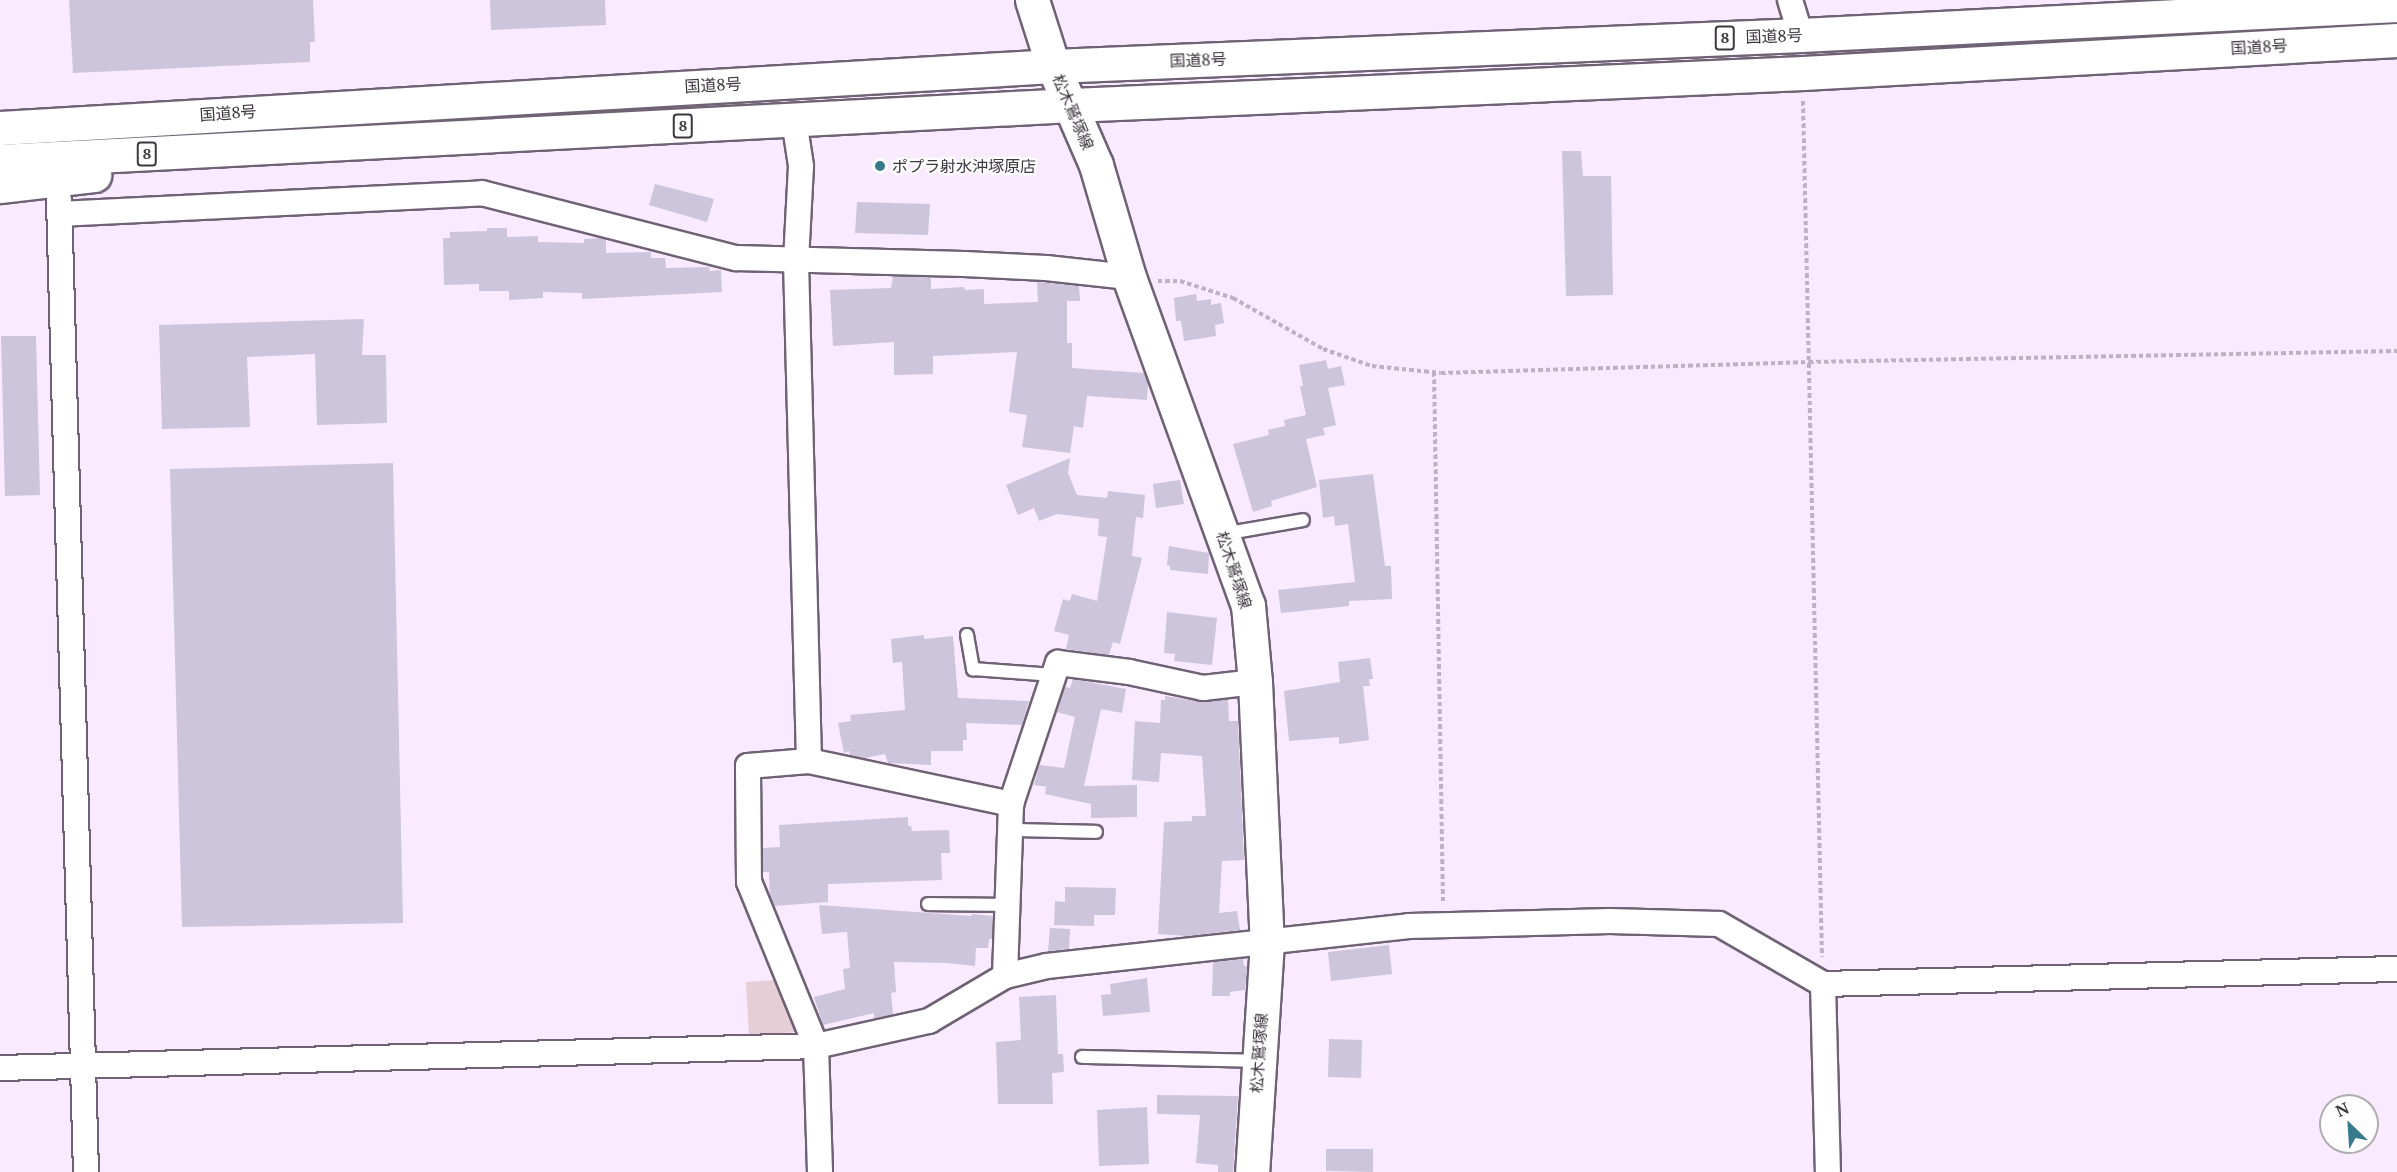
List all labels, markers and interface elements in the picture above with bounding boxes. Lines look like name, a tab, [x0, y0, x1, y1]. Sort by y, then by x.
street label: 国道8号	[1745, 25, 1803, 47]
road number: 8	[1714, 26, 1736, 50]
street label: 国道8号	[2230, 36, 2288, 58]
street label: 国道8号	[1169, 49, 1227, 71]
street label: 松木鷲塚線	[1049, 71, 1097, 153]
street label: 国道8号	[684, 74, 742, 96]
street label: 国道8号	[199, 101, 257, 125]
road number: 8	[672, 114, 694, 138]
road number: 8	[136, 142, 158, 166]
place label: ポプラ射水沖塚原店	[892, 156, 1036, 176]
marker: ポプラ射水沖塚原店	[873, 159, 887, 173]
street label: 松木鷲塚線	[1213, 529, 1255, 611]
street label: 松木鷲塚線	[1247, 1012, 1271, 1094]
north arrow	[2319, 1094, 2379, 1154]
text: N	[2332, 1097, 2353, 1122]

